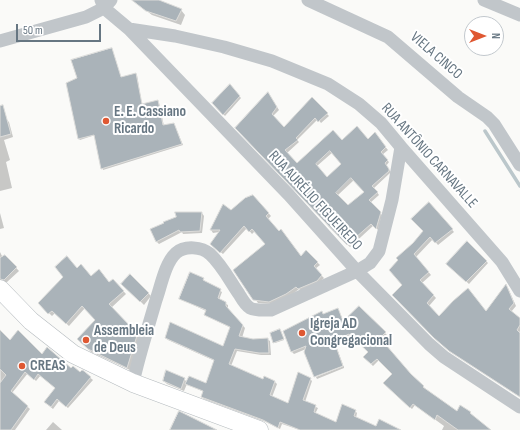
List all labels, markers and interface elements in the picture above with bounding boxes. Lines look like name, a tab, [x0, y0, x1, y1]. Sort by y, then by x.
scale bar	[18, 16, 103, 42]
north arrow	[464, 16, 504, 56]
text: 50 m	[23, 23, 43, 38]
street label: VIELA CINCO	[406, 29, 466, 83]
text: N	[489, 33, 502, 39]
street label: RUA ANTÔNIO CARNAVALLE	[377, 100, 481, 212]
place label: E. E. Cassiano Ricardo	[114, 103, 186, 138]
marker: E. E. Cassiano Ricardo	[101, 116, 111, 126]
street label: RUA AURÉLIO FIGUEIREDO	[264, 148, 366, 254]
place label: Igreja AD Congregacional	[310, 315, 392, 350]
place label: Assembleia de Deus	[94, 322, 154, 357]
marker: Igreja AD Congregacional	[297, 328, 307, 338]
marker: Assembleia de Deus	[81, 335, 91, 345]
place label: CREAS	[30, 357, 65, 375]
marker: CREAS	[17, 361, 27, 371]

